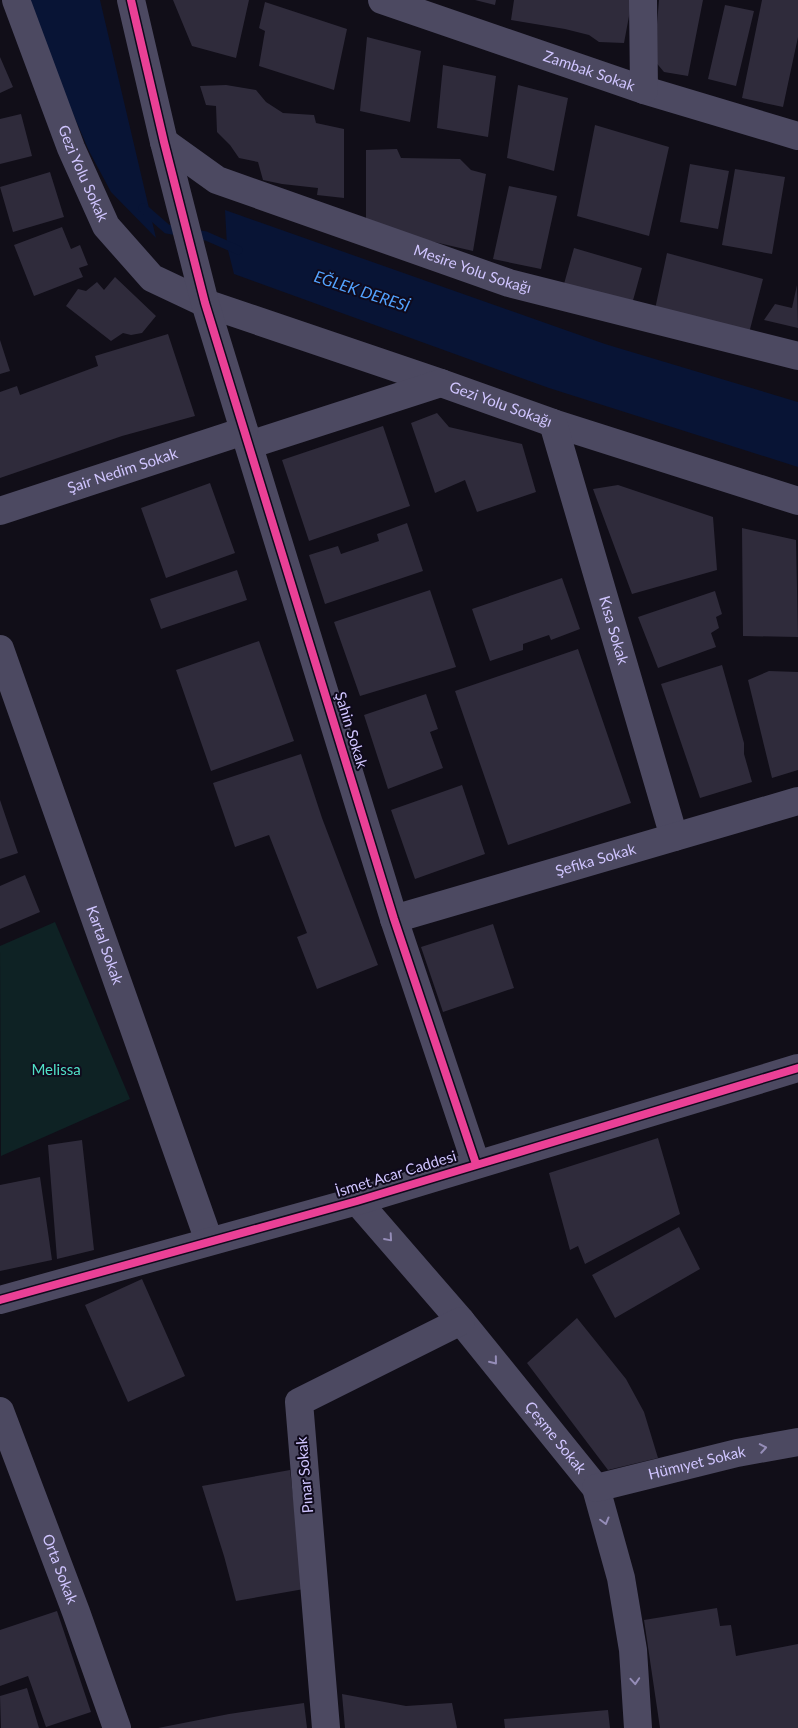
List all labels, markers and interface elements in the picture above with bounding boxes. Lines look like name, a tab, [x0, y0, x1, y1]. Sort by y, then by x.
street label: Zambak Sokak	[541, 46, 638, 94]
street label: Gezi Yolu Sokak	[55, 122, 113, 225]
street label: Mesire Yolu Sokağı	[412, 240, 534, 296]
water label: EĞLEK DERESİ	[312, 266, 413, 315]
street label: Gezi Yolu Sokağı	[447, 377, 555, 430]
street label: Şair Nedim Sokak	[65, 443, 180, 496]
street label: Kısa Sokak	[596, 594, 633, 667]
street label: Şahin Sokak	[332, 689, 372, 770]
street label: Şefika Sokak	[553, 839, 638, 879]
street label: Kartal Sokak	[83, 903, 128, 987]
park label: Melissa	[31, 1060, 81, 1078]
street label: İsmet Acar Caddesi	[333, 1146, 458, 1200]
one-way arrow	[383, 1232, 392, 1241]
one-way arrow	[488, 1356, 497, 1365]
street label: Çeşme Sokak	[522, 1397, 591, 1477]
street label: Pınar Sokak	[292, 1436, 316, 1514]
street label: Hümıyet Sokak	[646, 1442, 747, 1483]
one-way arrow	[758, 1444, 767, 1454]
one-way arrow	[600, 1517, 610, 1525]
street label: Orta Sokak	[39, 1531, 82, 1607]
one-way arrow	[629, 1677, 640, 1685]

